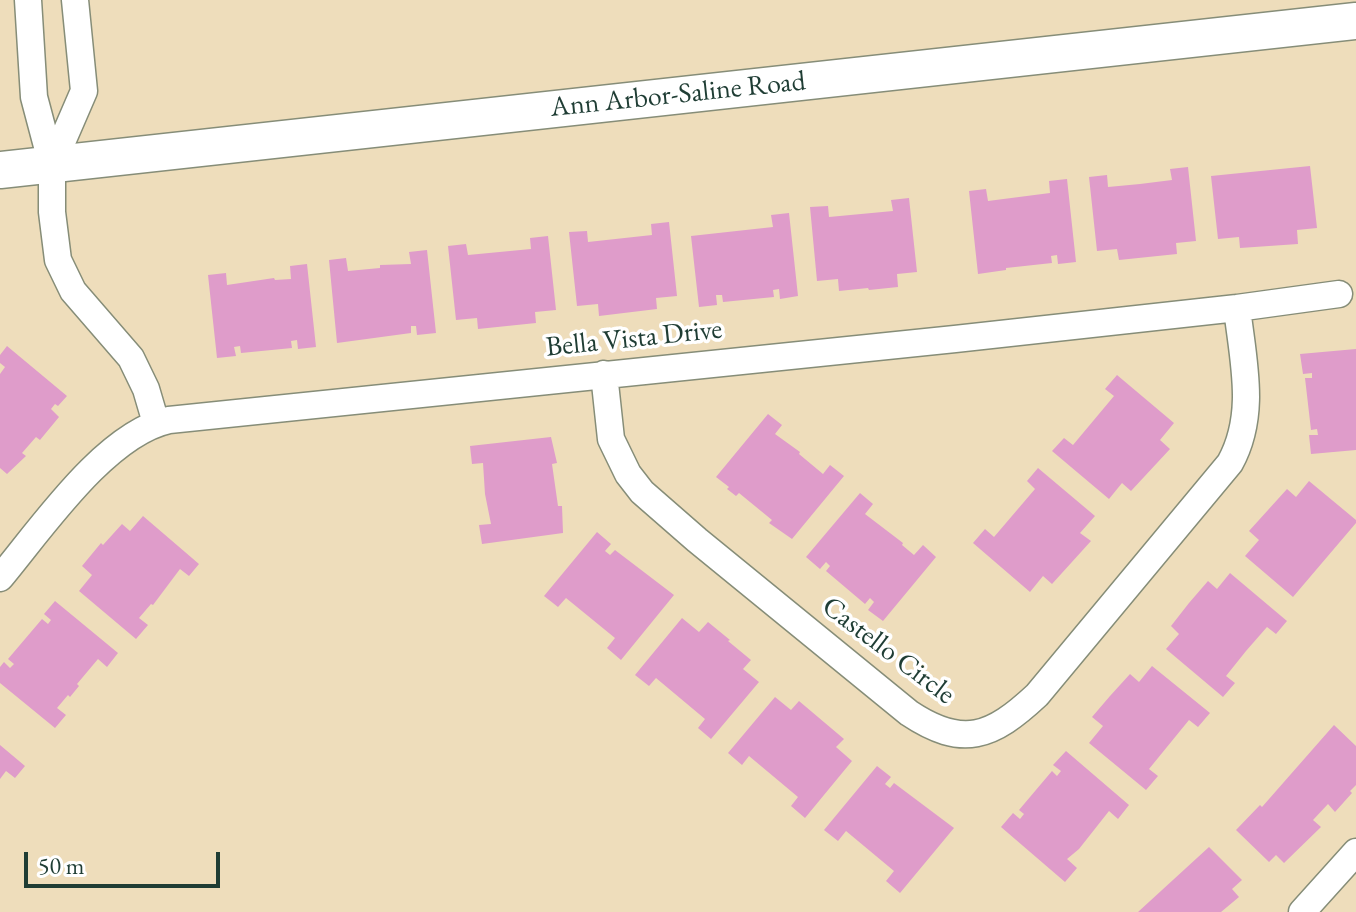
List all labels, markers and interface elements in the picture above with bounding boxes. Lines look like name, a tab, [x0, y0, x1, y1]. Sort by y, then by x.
street label: Ann Arbor-Saline Road	[549, 65, 807, 125]
street label: Bella Vista Drive	[544, 313, 724, 365]
street label: Castello Circle	[815, 590, 961, 712]
scale bar	[28, 836, 224, 886]
text: 50 m	[38, 850, 85, 881]

